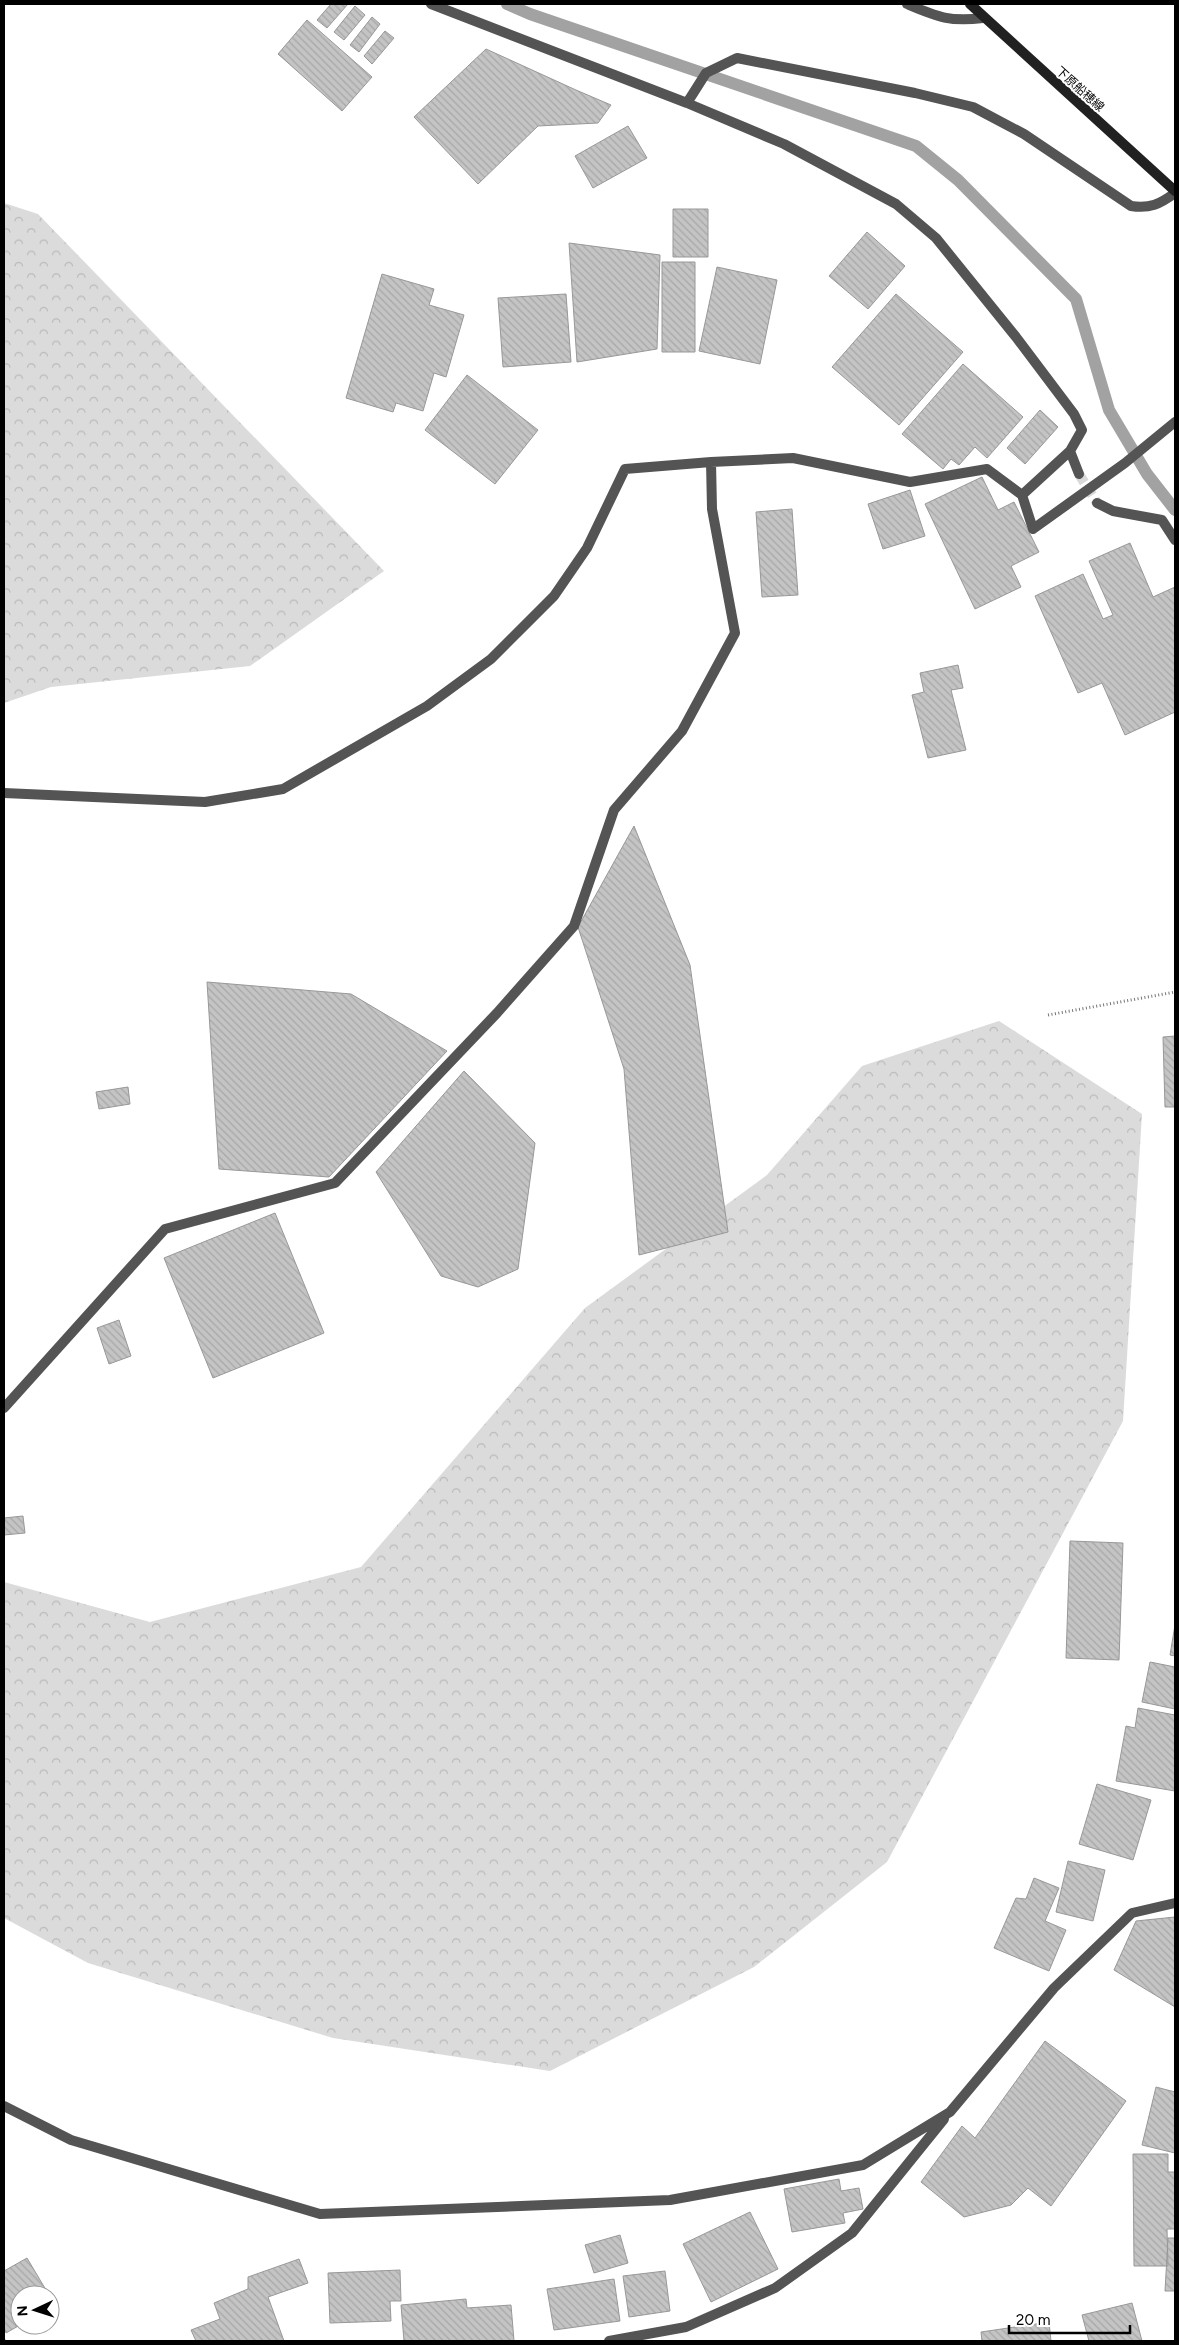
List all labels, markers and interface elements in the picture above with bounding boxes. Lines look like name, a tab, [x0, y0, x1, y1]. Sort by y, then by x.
street label: 下原船穂線	[1053, 64, 1107, 114]
north arrow	[10, 2285, 60, 2335]
scale bar	[1009, 2302, 1130, 2334]
text: N	[14, 2305, 31, 2317]
text: 20 m	[1016, 2311, 1050, 2329]

